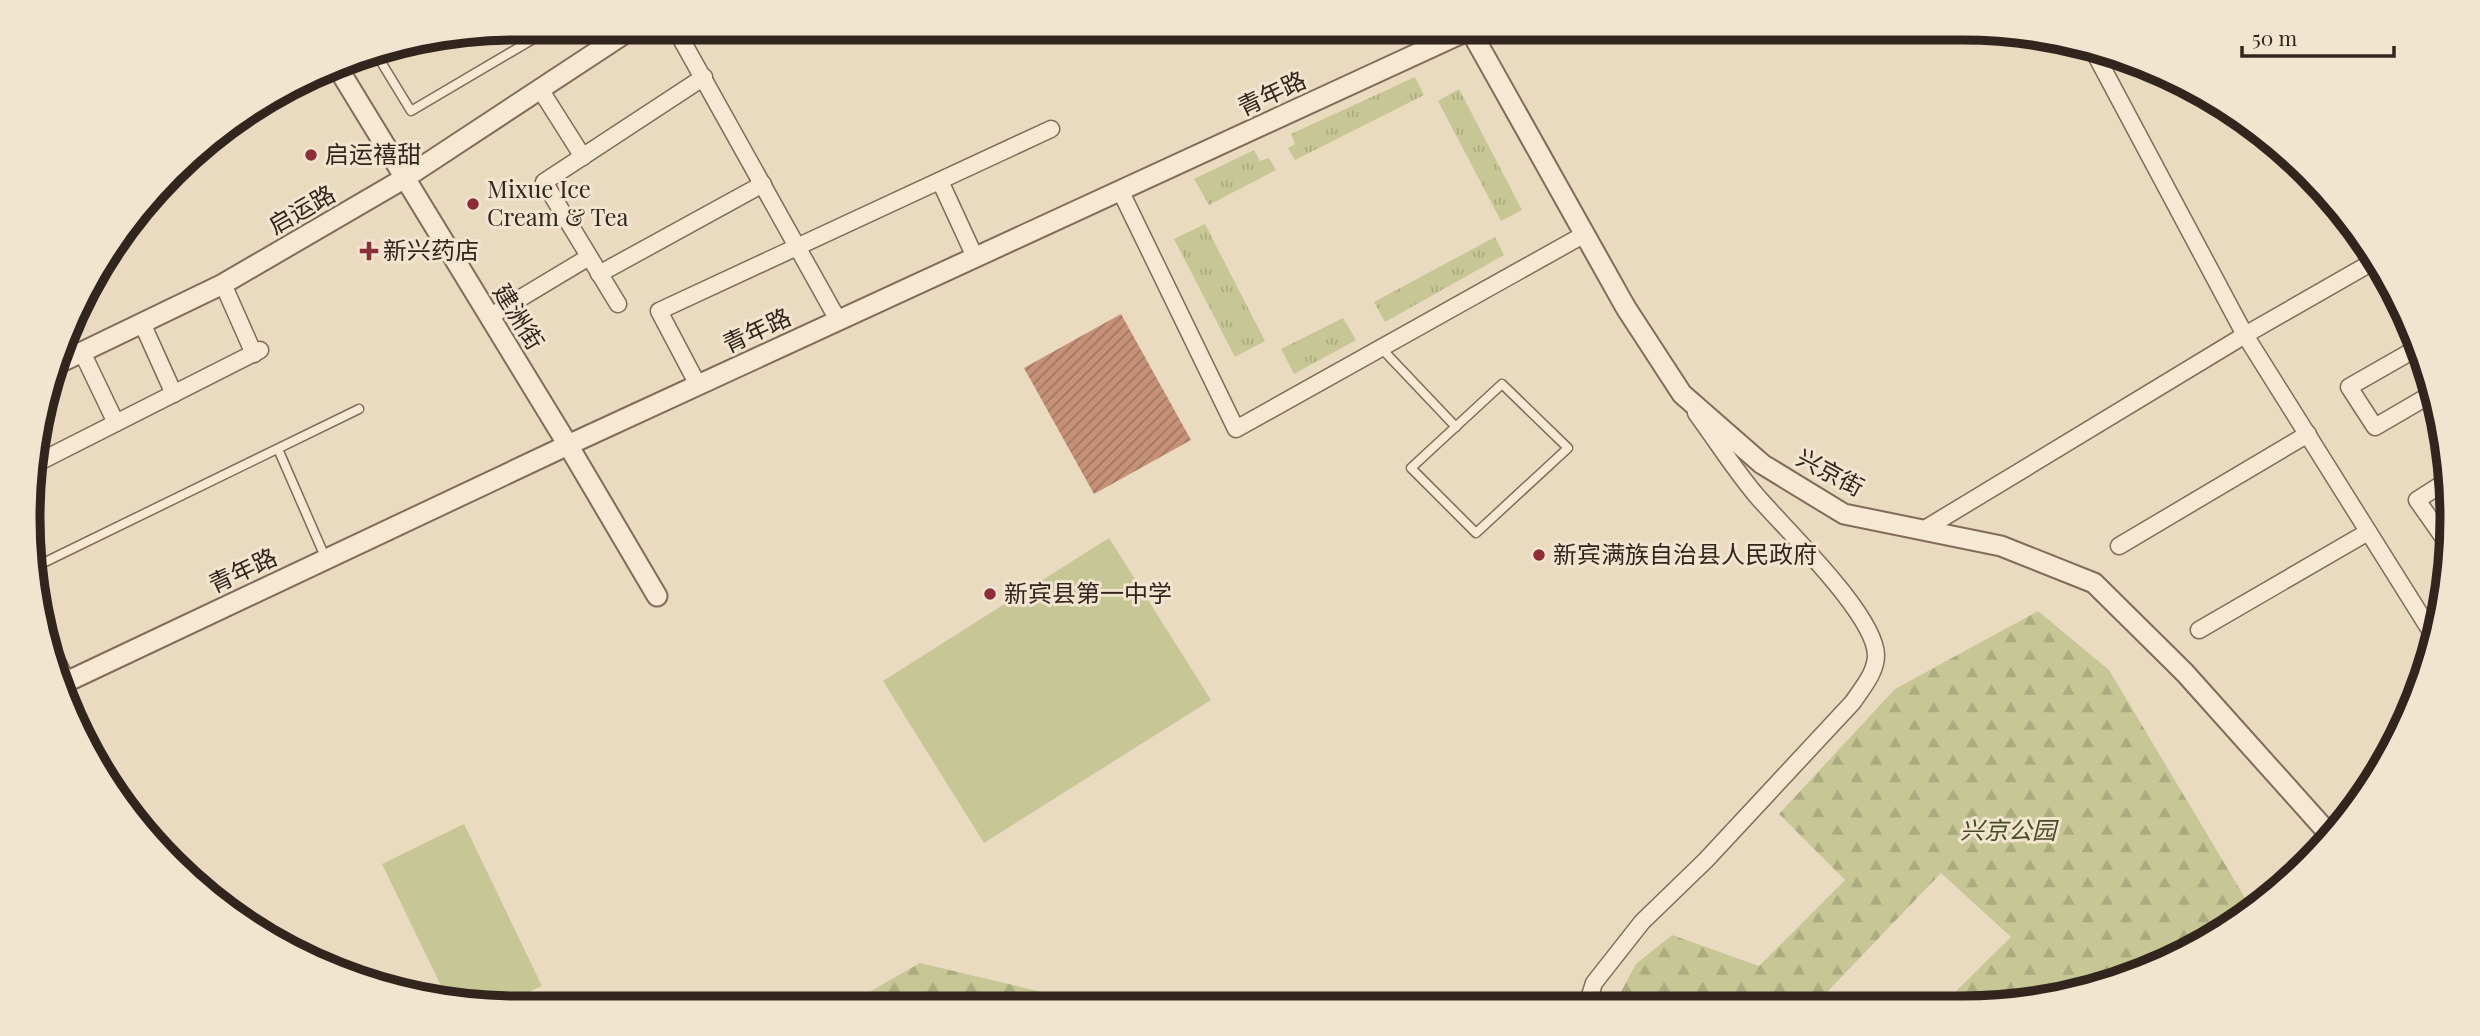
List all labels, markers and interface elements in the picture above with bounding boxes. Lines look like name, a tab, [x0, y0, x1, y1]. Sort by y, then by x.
scale bar	[2242, 14, 2394, 58]
text: 50 m	[2252, 23, 2298, 51]
street label: 青年路	[1232, 62, 1311, 122]
place label: 启运禧甜	[325, 137, 421, 169]
marker: 启运禧甜	[303, 147, 319, 163]
place label: Mixue Ice Cream & Tea	[487, 172, 629, 232]
street label: 启运路	[262, 176, 340, 240]
marker: Mixue Ice Cream & Tea	[465, 196, 481, 212]
place label: 新兴药店	[383, 233, 479, 265]
marker: 新兴药店	[361, 243, 377, 259]
street label: 建洲街	[487, 277, 552, 355]
street label: 青年路	[717, 299, 796, 359]
street label: 兴京街	[1792, 440, 1870, 502]
place label: 新宾满族自治县人民政府	[1553, 537, 1817, 569]
street label: 青年路	[203, 539, 282, 599]
marker: 新宾满族自治县人民政府	[1531, 547, 1547, 563]
place label: 新宾县第一中学	[1004, 576, 1172, 608]
marker: 新宾县第一中学	[982, 586, 998, 602]
park label: 兴京公园	[1960, 813, 2059, 845]

